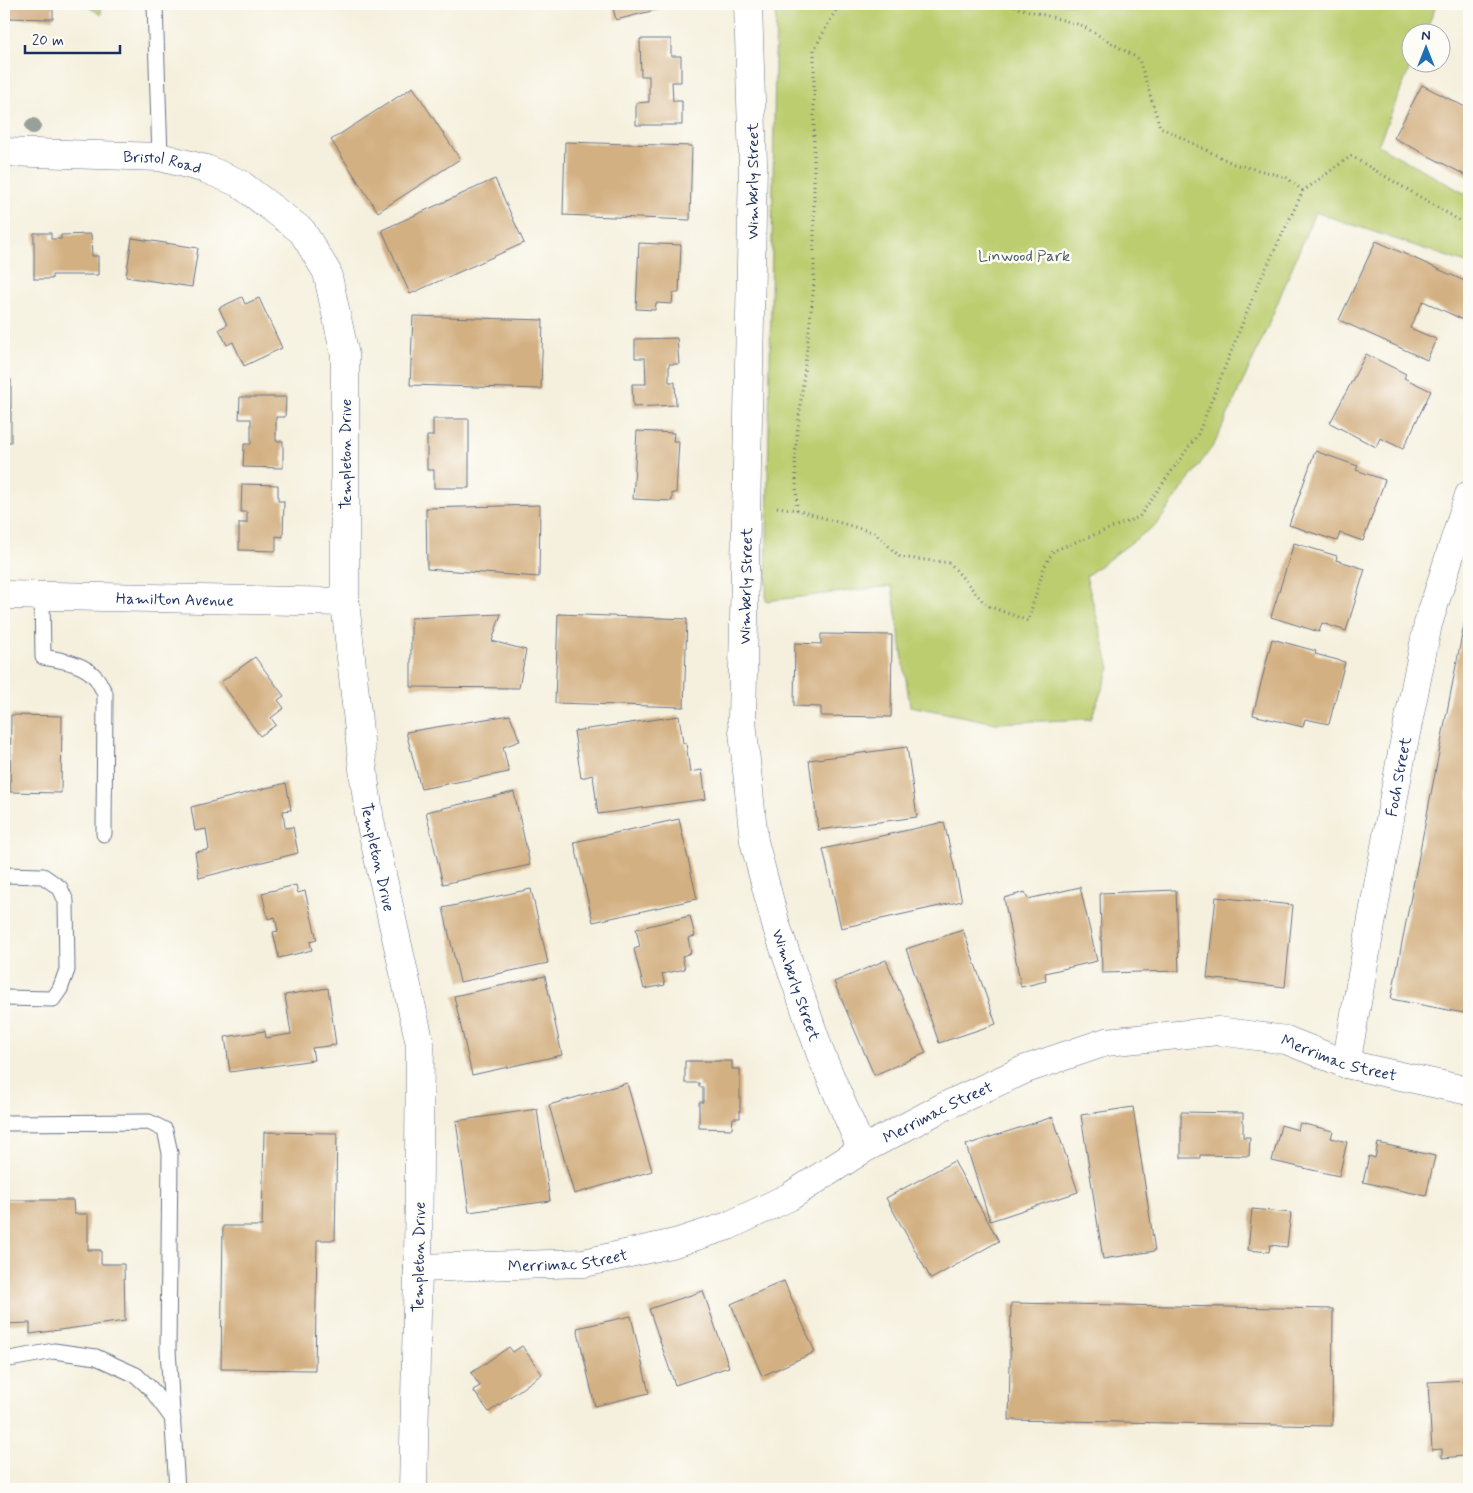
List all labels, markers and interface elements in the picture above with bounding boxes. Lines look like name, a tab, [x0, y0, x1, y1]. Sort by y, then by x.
scale bar	[25, 22, 120, 54]
north arrow	[1400, 22, 1450, 72]
text: N	[1421, 27, 1431, 45]
text: 20 m	[32, 31, 64, 51]
street label: Wimberly Street	[743, 122, 764, 240]
street label: Bristol Road	[123, 147, 204, 179]
park label: Linwood Park	[978, 246, 1070, 267]
street label: Templeton Drive	[336, 399, 357, 509]
street label: Wimberly Street	[735, 527, 758, 645]
street label: Hamilton Avenue	[116, 588, 234, 612]
street label: Foch Street	[1382, 734, 1417, 819]
street label: Templeton Drive	[356, 802, 399, 914]
street label: Wimberly Street	[766, 927, 825, 1045]
street label: Merrimac Street	[1278, 1030, 1399, 1087]
street label: Merrimac Street	[879, 1076, 997, 1149]
street label: Templeton Drive	[408, 1202, 431, 1313]
street label: Merrimac Street	[507, 1245, 630, 1277]

